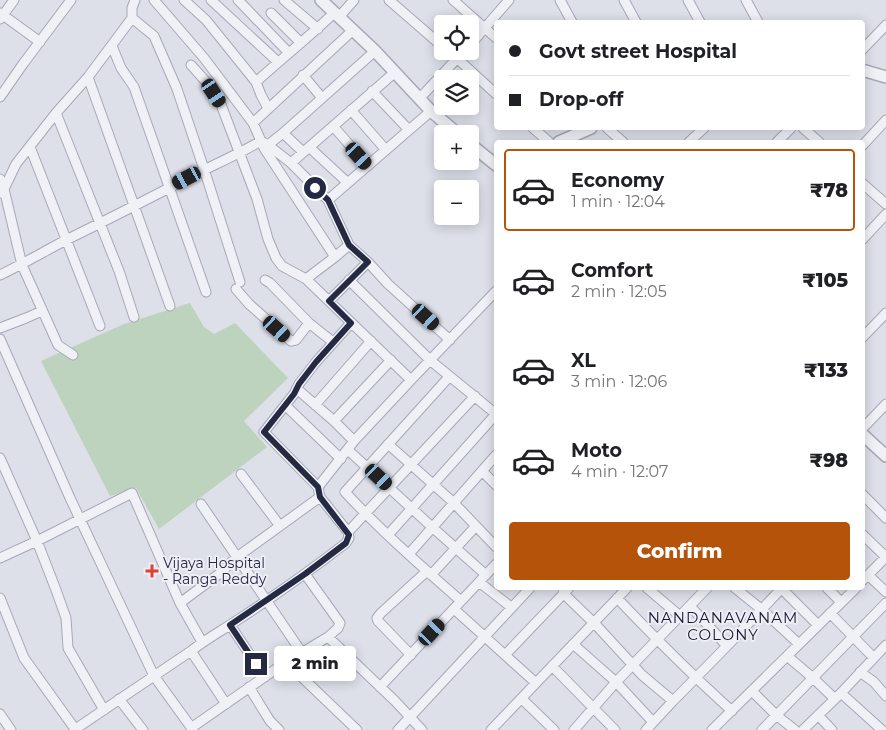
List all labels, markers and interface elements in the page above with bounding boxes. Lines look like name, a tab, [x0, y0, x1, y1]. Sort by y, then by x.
map controls	[434, 15, 479, 225]
button: locate	[434, 15, 479, 60]
text: Govt street Hospital	[539, 40, 737, 63]
button: layers	[434, 70, 479, 115]
car	[199, 76, 228, 110]
text: Drop-off	[539, 88, 623, 111]
button: +	[434, 125, 479, 170]
car	[343, 140, 374, 172]
car	[170, 164, 203, 192]
icon: car	[511, 168, 556, 213]
text: Economy	[571, 169, 664, 192]
route start	[304, 177, 326, 199]
text: ₹78	[810, 179, 848, 202]
button: −	[434, 180, 479, 225]
text: 1 min · 12:04	[571, 192, 665, 211]
icon: car	[511, 258, 556, 303]
text: Comfort	[571, 259, 653, 282]
text: ₹105	[802, 269, 848, 292]
text: 2 min · 12:05	[571, 282, 667, 301]
car	[409, 301, 442, 333]
car	[260, 313, 293, 345]
icon: car	[511, 348, 556, 393]
text: XL	[571, 349, 596, 372]
text: ₹133	[804, 359, 848, 382]
text: 3 min · 12:06	[571, 372, 667, 391]
icon: car	[511, 438, 556, 483]
text: Moto	[571, 439, 622, 462]
text: ₹98	[809, 449, 848, 472]
car	[362, 461, 395, 493]
text: 4 min · 12:07	[571, 462, 668, 481]
button: Confirm	[509, 522, 850, 580]
place label: Vijaya Hospital - Ranga Reddy	[163, 554, 267, 588]
marker: Vijaya Hospital - Ranga Reddy	[145, 564, 159, 578]
district label: NANDANAVANAM COLONY	[648, 608, 798, 644]
car	[416, 616, 447, 648]
callout: 2 min	[274, 646, 356, 682]
route end	[245, 653, 267, 675]
text: 2 min	[291, 654, 339, 673]

